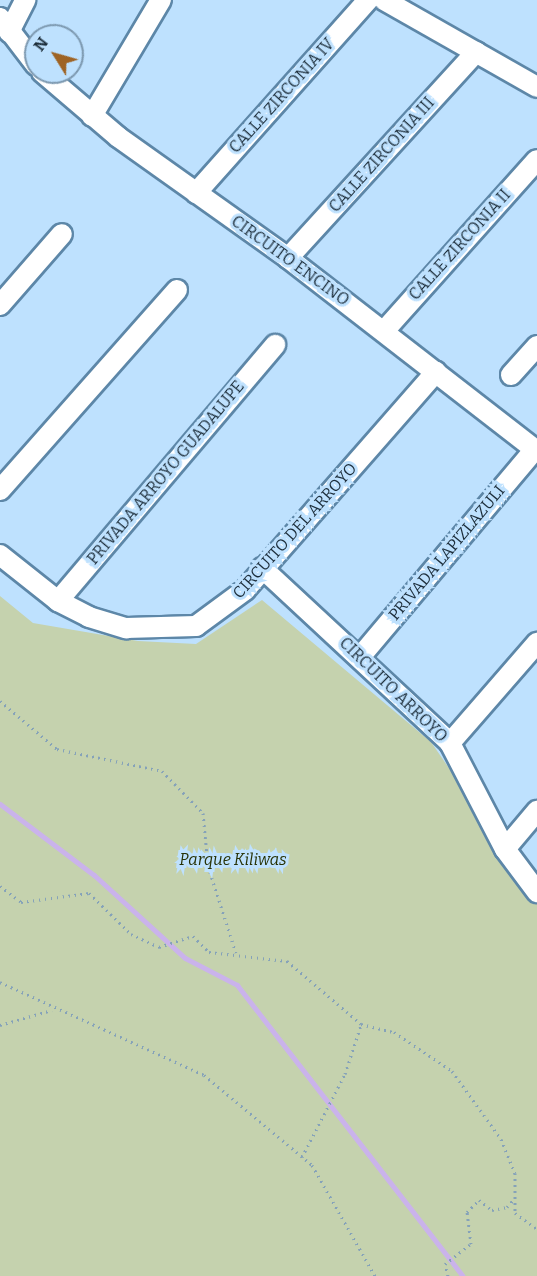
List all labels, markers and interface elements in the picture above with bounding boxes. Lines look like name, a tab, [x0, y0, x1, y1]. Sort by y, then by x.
north arrow	[24, 24, 84, 84]
text: N	[30, 33, 52, 55]
street label: CALLE ZIRCONIA IV	[226, 35, 338, 157]
street label: CALLE ZIRCONIA III	[325, 94, 439, 216]
street label: CALLE ZIRCONIA II	[405, 186, 515, 304]
street label: CIRCUITO ENCINO	[227, 212, 353, 310]
street label: PRIVADA ARROYO GUADALUPE	[84, 377, 248, 569]
street label: CIRCUITO DEL ARROYO	[229, 459, 361, 603]
street label: PRIVADA LAPIZLAZULI	[385, 482, 509, 624]
street label: CIRCUITO ARROYO	[335, 634, 451, 746]
park label: Parque Kiliwas	[179, 850, 287, 870]

